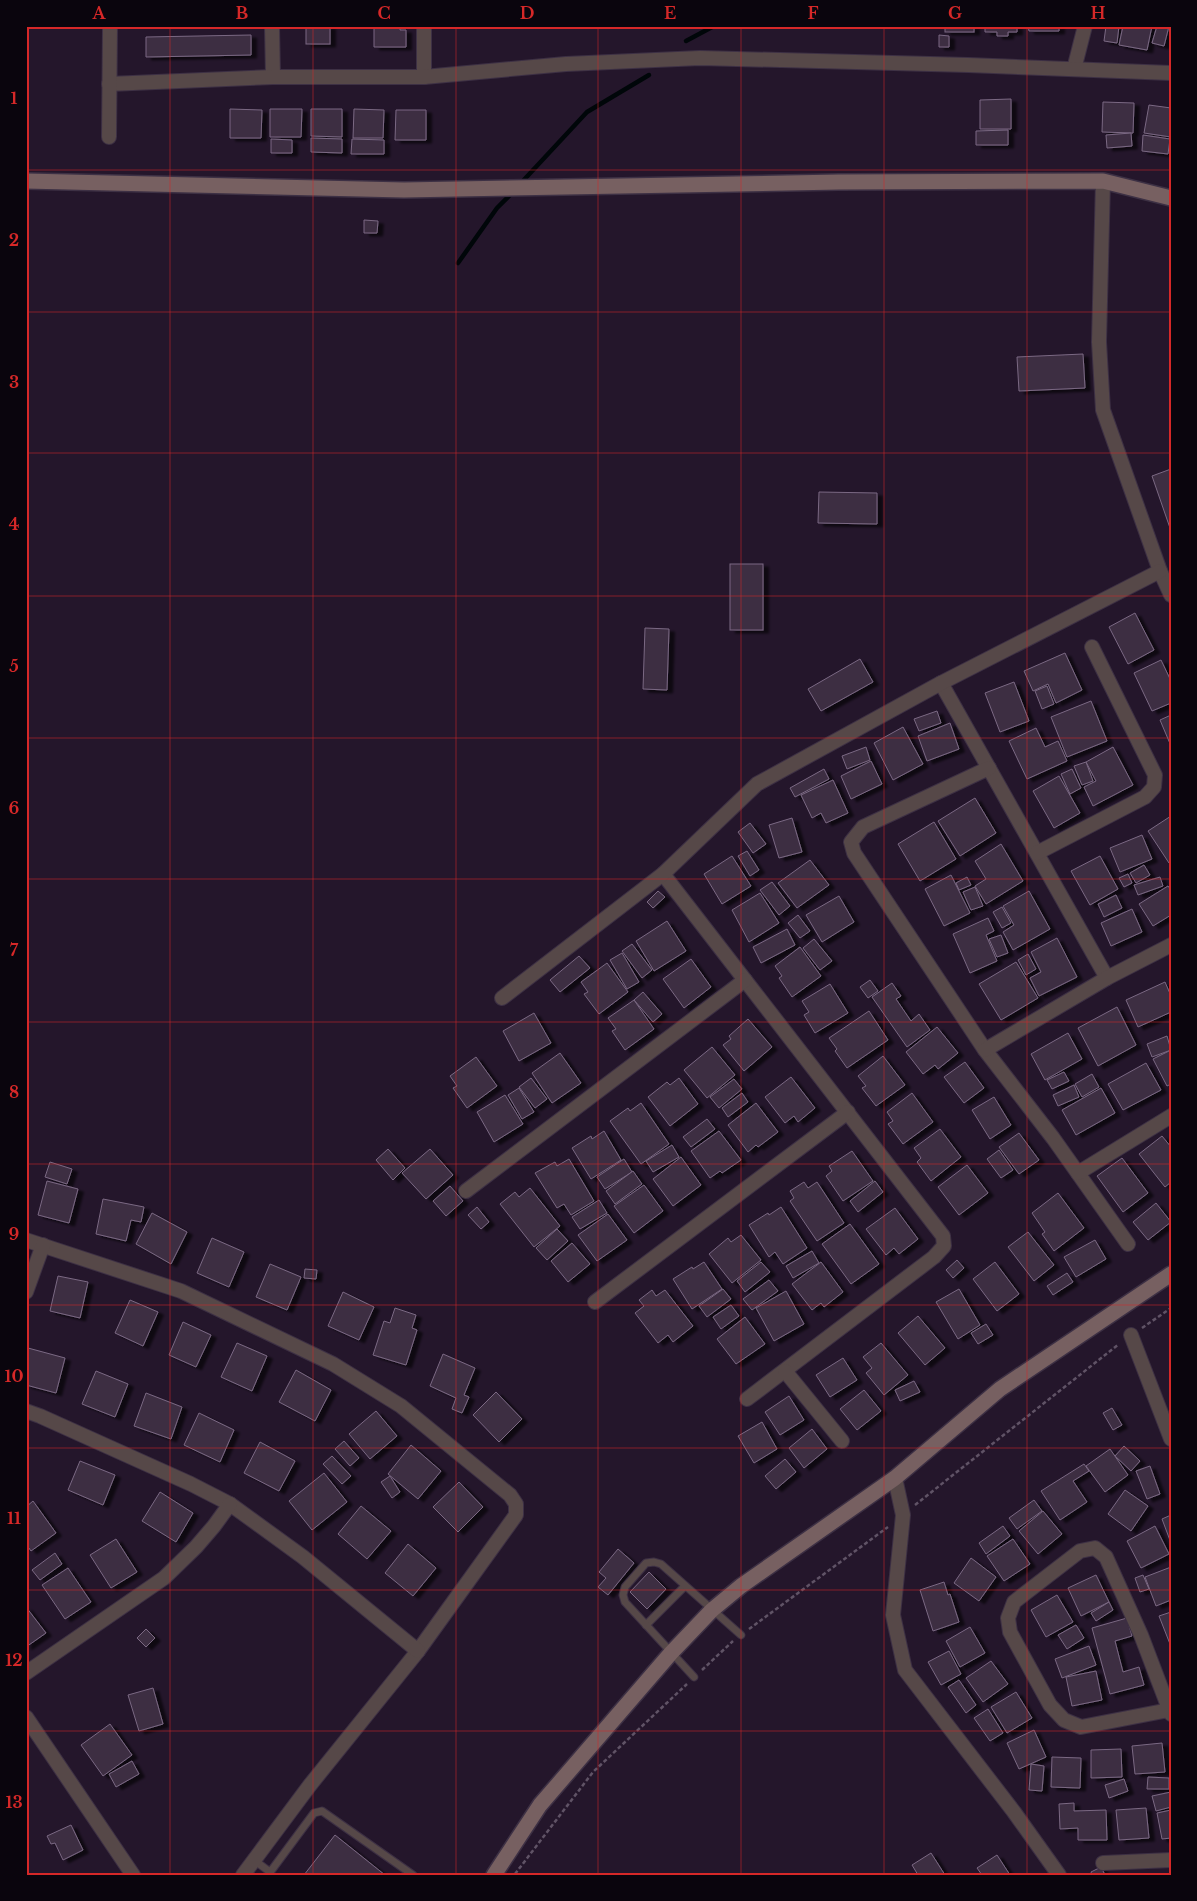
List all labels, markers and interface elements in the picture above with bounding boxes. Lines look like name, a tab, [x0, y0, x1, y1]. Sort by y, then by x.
text: A	[92, 3, 107, 23]
text: B	[236, 3, 249, 23]
text: C	[377, 3, 391, 23]
text: D	[520, 3, 534, 23]
text: E	[664, 3, 676, 23]
text: F	[807, 3, 819, 23]
text: G	[948, 3, 962, 23]
text: H	[1090, 3, 1106, 23]
text: 1	[11, 88, 18, 108]
text: 2	[9, 230, 19, 250]
text: 3	[9, 372, 19, 392]
text: 4	[9, 514, 19, 534]
text: 5	[9, 656, 19, 676]
text: 6	[9, 798, 20, 818]
text: 7	[10, 940, 19, 960]
text: 8	[9, 1082, 19, 1102]
text: 9	[9, 1224, 20, 1244]
text: 10	[4, 1366, 24, 1386]
text: 11	[7, 1508, 21, 1528]
text: 12	[5, 1650, 23, 1670]
text: 13	[5, 1792, 23, 1812]

